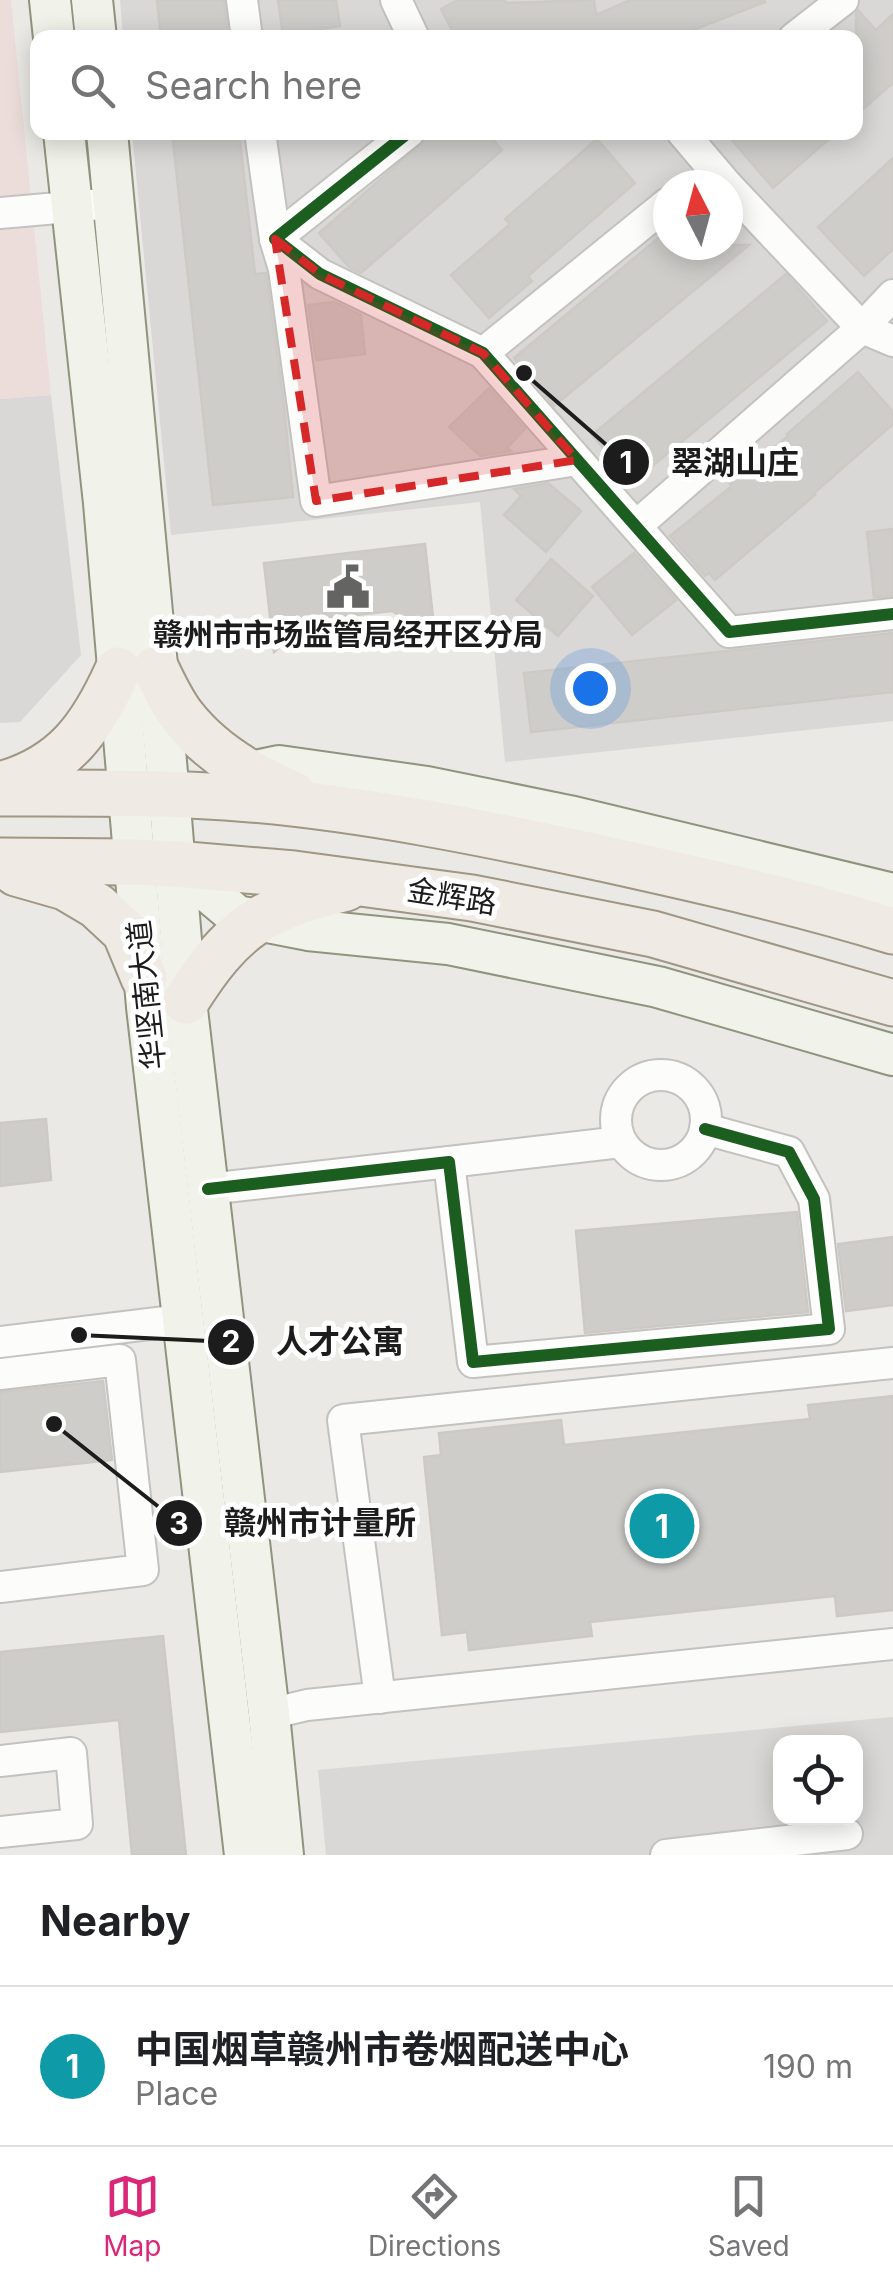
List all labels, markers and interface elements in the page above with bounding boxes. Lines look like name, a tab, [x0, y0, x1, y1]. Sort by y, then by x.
search box	[30, 30, 863, 140]
icon: search	[65, 58, 120, 113]
text: Search here	[145, 62, 362, 108]
north arrow	[653, 170, 743, 260]
callout: 翠湖山庄	[601, 431, 819, 493]
text: 翠湖山庄	[671, 443, 799, 482]
text: 1	[620, 444, 632, 480]
public building icon: 赣州市市场监管局经开区分局	[324, 563, 372, 611]
place label: 赣州市市场监管局经开区分局	[153, 616, 543, 652]
your location	[565, 663, 616, 714]
street label: 金辉路	[405, 871, 499, 921]
street label: 华坚南大道	[120, 919, 172, 1071]
callout: 人才公寓	[206, 1311, 424, 1373]
text: 人才公寓	[276, 1322, 404, 1361]
text: 2	[222, 1323, 240, 1359]
pin: 1	[630, 1488, 694, 1564]
callout: 赣州市计量所	[154, 1492, 436, 1554]
text: 赣州市计量所	[224, 1503, 416, 1542]
text: 3	[169, 1505, 189, 1541]
map controls	[773, 1735, 863, 1825]
button: locate	[773, 1735, 863, 1825]
text: Nearby	[40, 1895, 191, 1946]
text: 中国烟草赣州市卷烟配送中心	[135, 2026, 629, 2072]
text: 1	[66, 2047, 79, 2086]
text: 190 m	[763, 2047, 853, 2086]
text: Place	[135, 2074, 218, 2113]
tab: Map	[103, 2169, 161, 2263]
tab: Directions	[368, 2169, 501, 2263]
tab: Saved	[708, 2169, 790, 2263]

